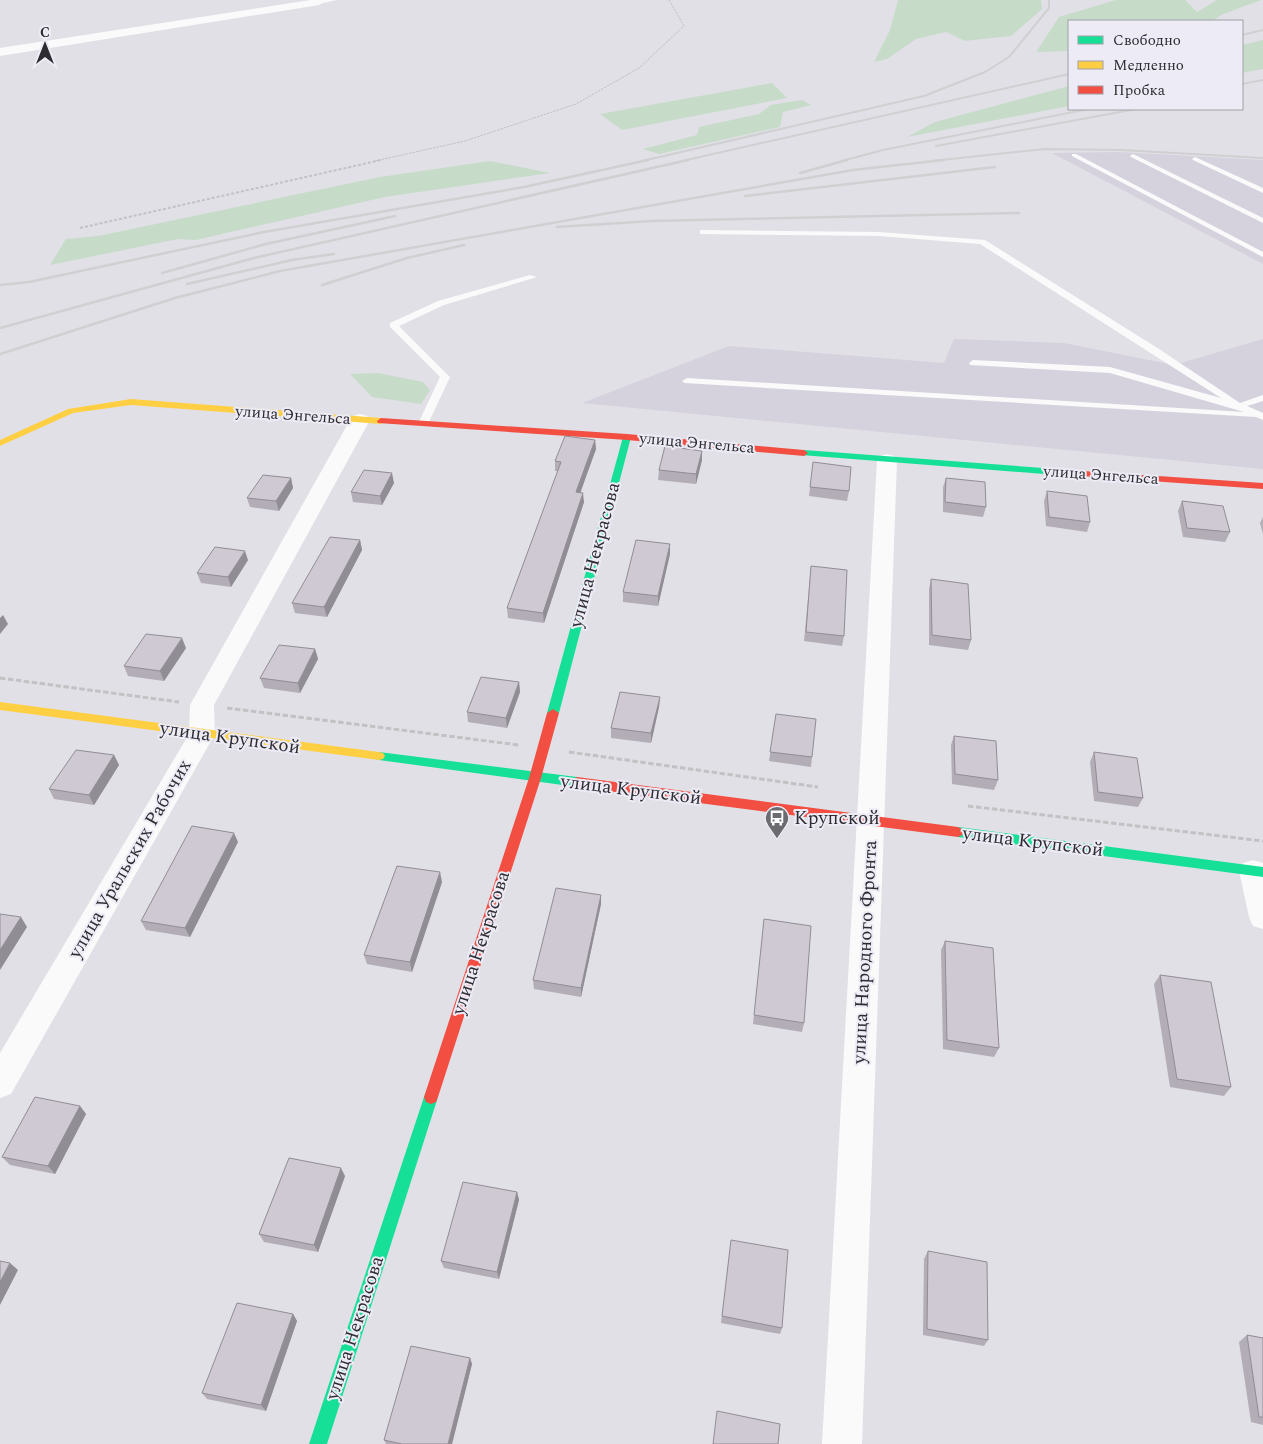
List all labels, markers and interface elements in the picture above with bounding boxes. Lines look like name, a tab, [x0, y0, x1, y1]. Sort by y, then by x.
north arrow	[20, 20, 70, 70]
legend	[1068, 20, 1243, 110]
text: С	[40, 22, 50, 43]
text: Свободно	[1113, 29, 1181, 52]
text: Медленно	[1113, 54, 1184, 77]
text: Пробка	[1113, 79, 1166, 102]
street label: улица Энгельса	[234, 399, 352, 431]
street label: улица Энгельса	[637, 426, 756, 460]
street label: улица Энгельса	[1042, 459, 1160, 491]
street label: улица Некрасова	[561, 478, 629, 632]
street label: улица Крупской	[157, 714, 302, 762]
street label: улица Уральских Рабочих	[61, 754, 199, 965]
street label: улица Крупской	[558, 767, 703, 813]
place label: Крупской	[794, 804, 880, 833]
bus stop icon: Крупской	[764, 805, 790, 839]
street label: улица Крупской	[960, 819, 1105, 865]
street label: улица Народного Фронта	[845, 839, 885, 1066]
street label: улица Некрасова	[444, 867, 518, 1020]
street label: улица Некрасова	[318, 1252, 392, 1405]

